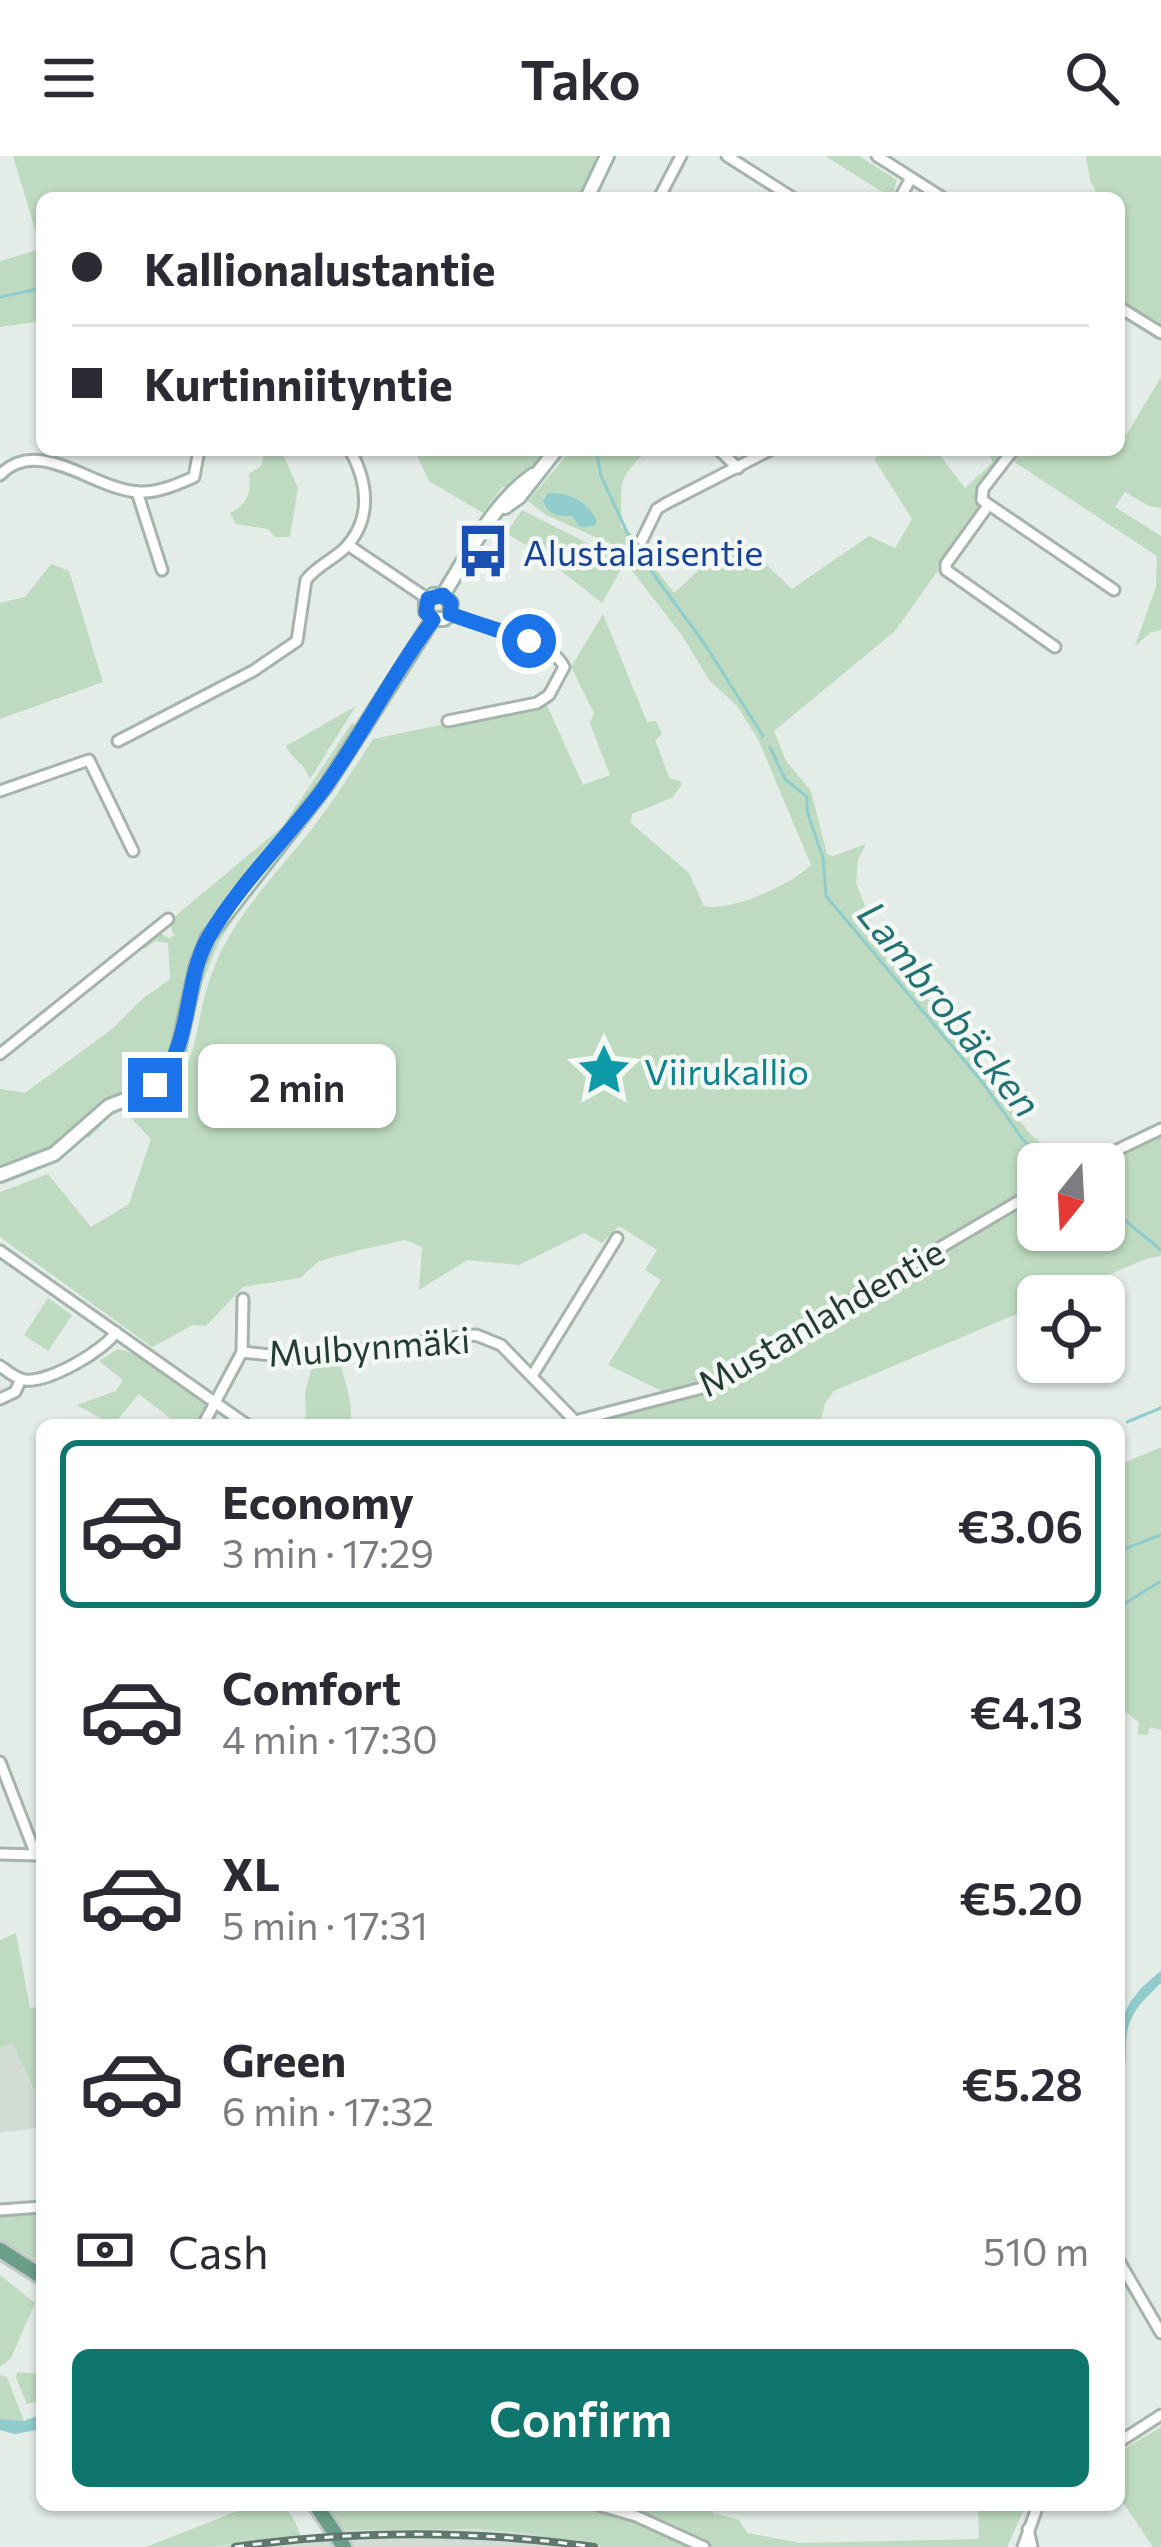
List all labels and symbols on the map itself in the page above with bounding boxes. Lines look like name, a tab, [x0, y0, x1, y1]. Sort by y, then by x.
bus stop icon: Alustalaisentie	[454, 522, 512, 580]
place label: Alustalaisentie	[523, 529, 763, 573]
route start	[502, 614, 556, 668]
water label: Lambrobäcken	[849, 890, 1053, 1126]
place icon: Viirukallio	[575, 1041, 633, 1099]
callout: 2 min	[197, 1043, 395, 1127]
place label: Viirukallio	[644, 1048, 809, 1092]
route end	[128, 1058, 182, 1112]
north arrow	[1017, 1143, 1125, 1251]
street label: Mustanlahdentie	[689, 1228, 951, 1404]
street label: Mulbynmäki	[266, 1316, 472, 1374]

